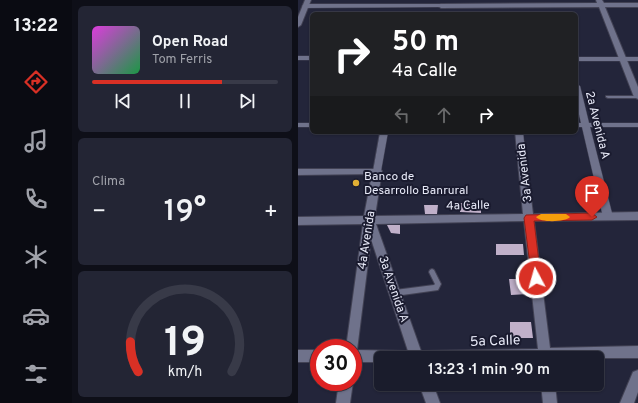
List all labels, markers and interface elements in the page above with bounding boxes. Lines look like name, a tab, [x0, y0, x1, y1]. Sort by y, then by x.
text: 13:22	[14, 15, 58, 38]
text: 50 m	[392, 25, 459, 61]
icon: right	[326, 28, 378, 80]
text: Open Road	[152, 33, 228, 52]
text: Tom Ferris	[152, 52, 212, 68]
text: 4a Calle	[392, 60, 457, 83]
icon: directions	[22, 68, 50, 96]
icon: previous	[112, 90, 134, 112]
icon: pause	[174, 90, 196, 112]
icon: next	[236, 90, 258, 112]
street label: 2a Avenida A	[581, 90, 613, 161]
icon: left	[391, 104, 413, 126]
icon: ahead	[433, 104, 455, 126]
icon: right	[475, 104, 497, 126]
icon: music	[22, 127, 50, 155]
street label: 3a Avenida	[513, 143, 537, 203]
place label: Banco de Desarrollo Banrural	[364, 169, 469, 199]
text: Clima	[92, 174, 125, 190]
pin	[575, 176, 609, 217]
marker: Banco de Desarrollo Banrural	[351, 178, 361, 188]
icon: arrive	[581, 182, 603, 204]
icon: phone	[22, 185, 50, 213]
text: 19°	[164, 194, 206, 231]
street label: 4a Calle	[446, 198, 490, 214]
text: −	[92, 199, 106, 226]
text: +	[264, 199, 278, 226]
street label: 4a Avenida	[354, 210, 380, 271]
icon: climate	[22, 243, 50, 271]
street label: 3a Avenida A	[374, 254, 412, 325]
position arrow	[515, 257, 557, 299]
icon: car	[22, 302, 50, 330]
text: 19	[164, 318, 206, 371]
street label: 5a Calle	[469, 332, 521, 351]
speed limit sign: 30	[310, 339, 362, 391]
icon: filters	[22, 360, 50, 388]
text: 13:23 · 1 min · 90 m	[428, 361, 550, 380]
text: km/h	[168, 362, 202, 380]

